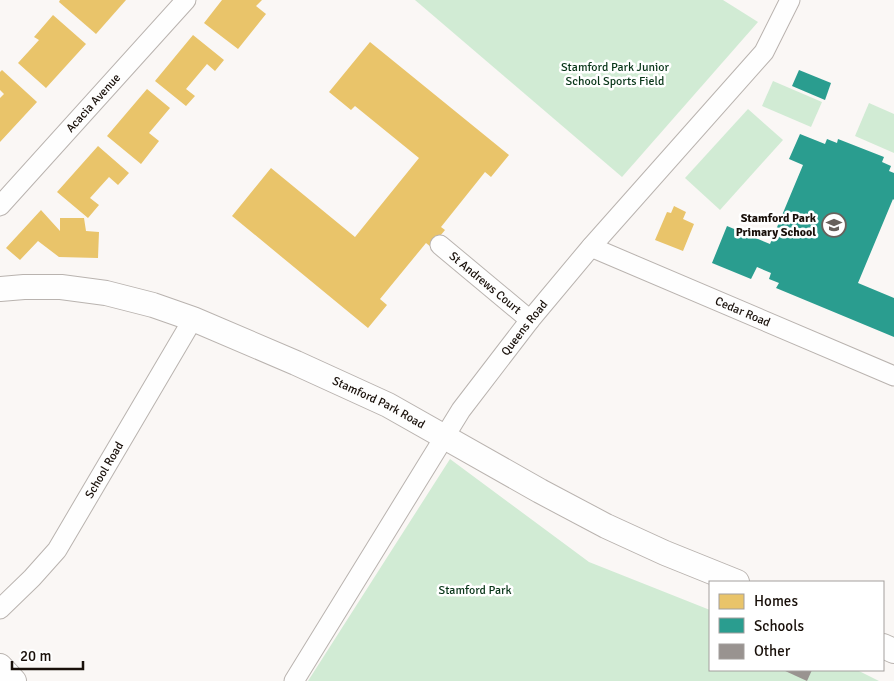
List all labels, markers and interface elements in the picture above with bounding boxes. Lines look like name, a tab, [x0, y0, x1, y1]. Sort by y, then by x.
park label: Stamford Park Junior School Sports Field	[561, 60, 670, 89]
street label: Acacia Avenue	[63, 71, 124, 136]
place label: Stamford Park Primary School	[736, 211, 817, 240]
school or university icon: Stamford Park Primary School	[821, 212, 847, 238]
street label: St Andrews Court	[446, 249, 524, 318]
street label: Cedar Road	[713, 294, 772, 330]
street label: Queens Road	[498, 297, 551, 359]
street label: Stamford Park Road	[330, 374, 427, 432]
street label: School Road	[82, 439, 127, 501]
legend	[709, 581, 884, 671]
park label: Stamford Park	[438, 583, 512, 598]
text: Homes	[754, 592, 798, 610]
text: Schools	[754, 617, 805, 635]
scale bar	[12, 638, 84, 670]
text: Other	[754, 642, 791, 660]
text: 20 m	[20, 647, 51, 665]

